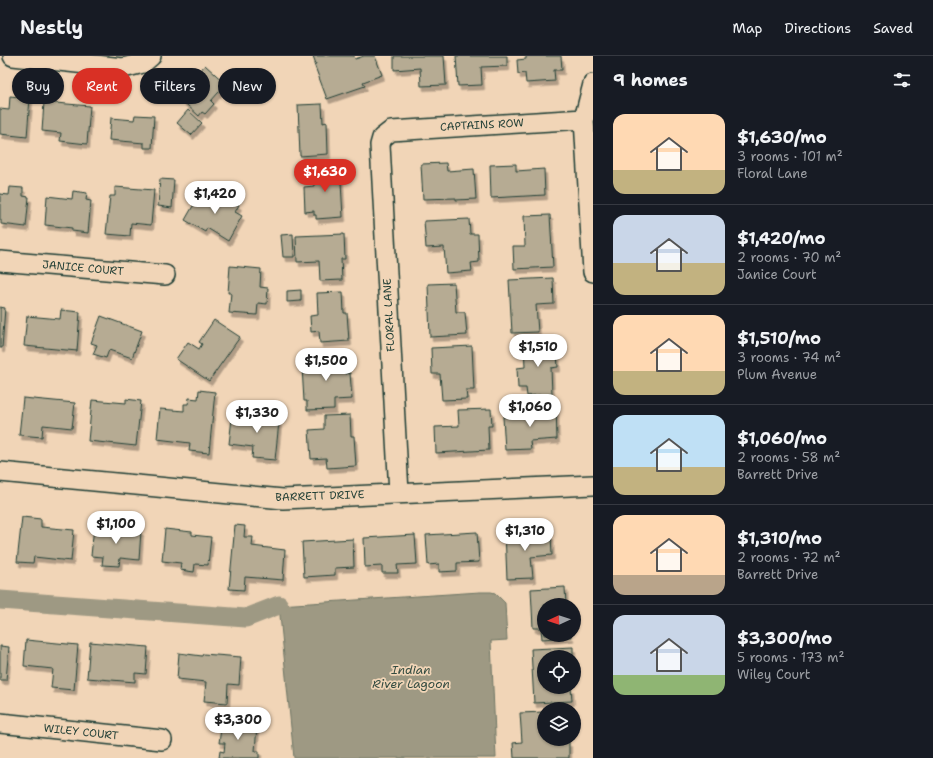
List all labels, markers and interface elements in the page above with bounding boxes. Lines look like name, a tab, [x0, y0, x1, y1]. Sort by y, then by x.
text: Nestly	[20, 15, 83, 40]
text: Map	[733, 19, 763, 37]
text: Directions	[785, 19, 851, 37]
text: Saved	[873, 19, 913, 37]
chip: Buy	[12, 68, 64, 104]
chip: Rent	[72, 68, 132, 104]
chip: Filters	[140, 68, 210, 104]
chip: New	[218, 68, 276, 104]
text: 9 homes	[613, 69, 688, 91]
icon: filters	[891, 69, 913, 91]
street label: CAPTAINS ROW	[440, 115, 525, 135]
text: $1,630/mo	[737, 126, 827, 148]
icon: home	[645, 130, 693, 178]
text: 3 rooms · 101 m²	[737, 148, 843, 165]
pin: $1,630	[292, 159, 358, 193]
text: $1,630	[303, 163, 347, 180]
text: Floral Lane	[737, 165, 808, 182]
pin: $1,420	[182, 181, 248, 215]
text: $1,420	[193, 185, 237, 202]
text: $1,420/mo	[737, 227, 826, 249]
icon: home	[645, 231, 693, 279]
text: 2 rooms · 70 m²	[737, 249, 841, 266]
street label: JANICE COURT	[42, 257, 125, 279]
text: Janice Court	[737, 266, 817, 283]
street label: FLORAL LANE	[380, 278, 398, 352]
text: $1,510/mo	[737, 327, 821, 349]
icon: home	[645, 331, 693, 379]
pin: $1,510	[505, 334, 571, 368]
text: $1,510	[518, 338, 558, 355]
pin: $1,500	[293, 348, 359, 382]
text: 3 rooms · 74 m²	[737, 349, 841, 366]
text: $1,500	[304, 352, 348, 369]
text: Plum Avenue	[737, 366, 817, 383]
pin: $1,060	[497, 394, 563, 428]
text: $1,060	[508, 398, 552, 415]
pin: $1,330	[224, 400, 290, 434]
text: $1,330	[235, 404, 279, 421]
text: $1,060/mo	[737, 427, 827, 449]
icon: home	[645, 431, 693, 479]
text: 2 rooms · 58 m²	[737, 449, 840, 466]
text: Barrett Drive	[737, 466, 818, 483]
street label: BARRETT DRIVE	[275, 487, 365, 505]
pin: $1,100	[83, 511, 149, 545]
text: $1,100	[96, 515, 136, 532]
pin: $1,310	[492, 518, 558, 552]
text: $1,310	[505, 522, 545, 539]
text: $1,310/mo	[737, 527, 822, 549]
icon: home	[645, 531, 693, 579]
text: 2 rooms · 72 m²	[737, 549, 841, 566]
text: Barrett Drive	[737, 566, 818, 583]
north arrow	[537, 598, 581, 642]
map controls	[537, 598, 581, 746]
text: $3,300/mo	[737, 627, 832, 649]
icon: home	[645, 631, 693, 679]
text: 5 rooms · 173 m²	[737, 649, 844, 666]
button: locate	[537, 650, 581, 694]
water label: Indian River Lagoon	[372, 662, 450, 692]
text: Wiley Court	[737, 666, 810, 683]
button: layers	[537, 702, 581, 746]
pin: $3,300	[205, 707, 271, 741]
text: $3,300	[214, 711, 262, 728]
street label: WILEY COURT	[43, 721, 119, 743]

